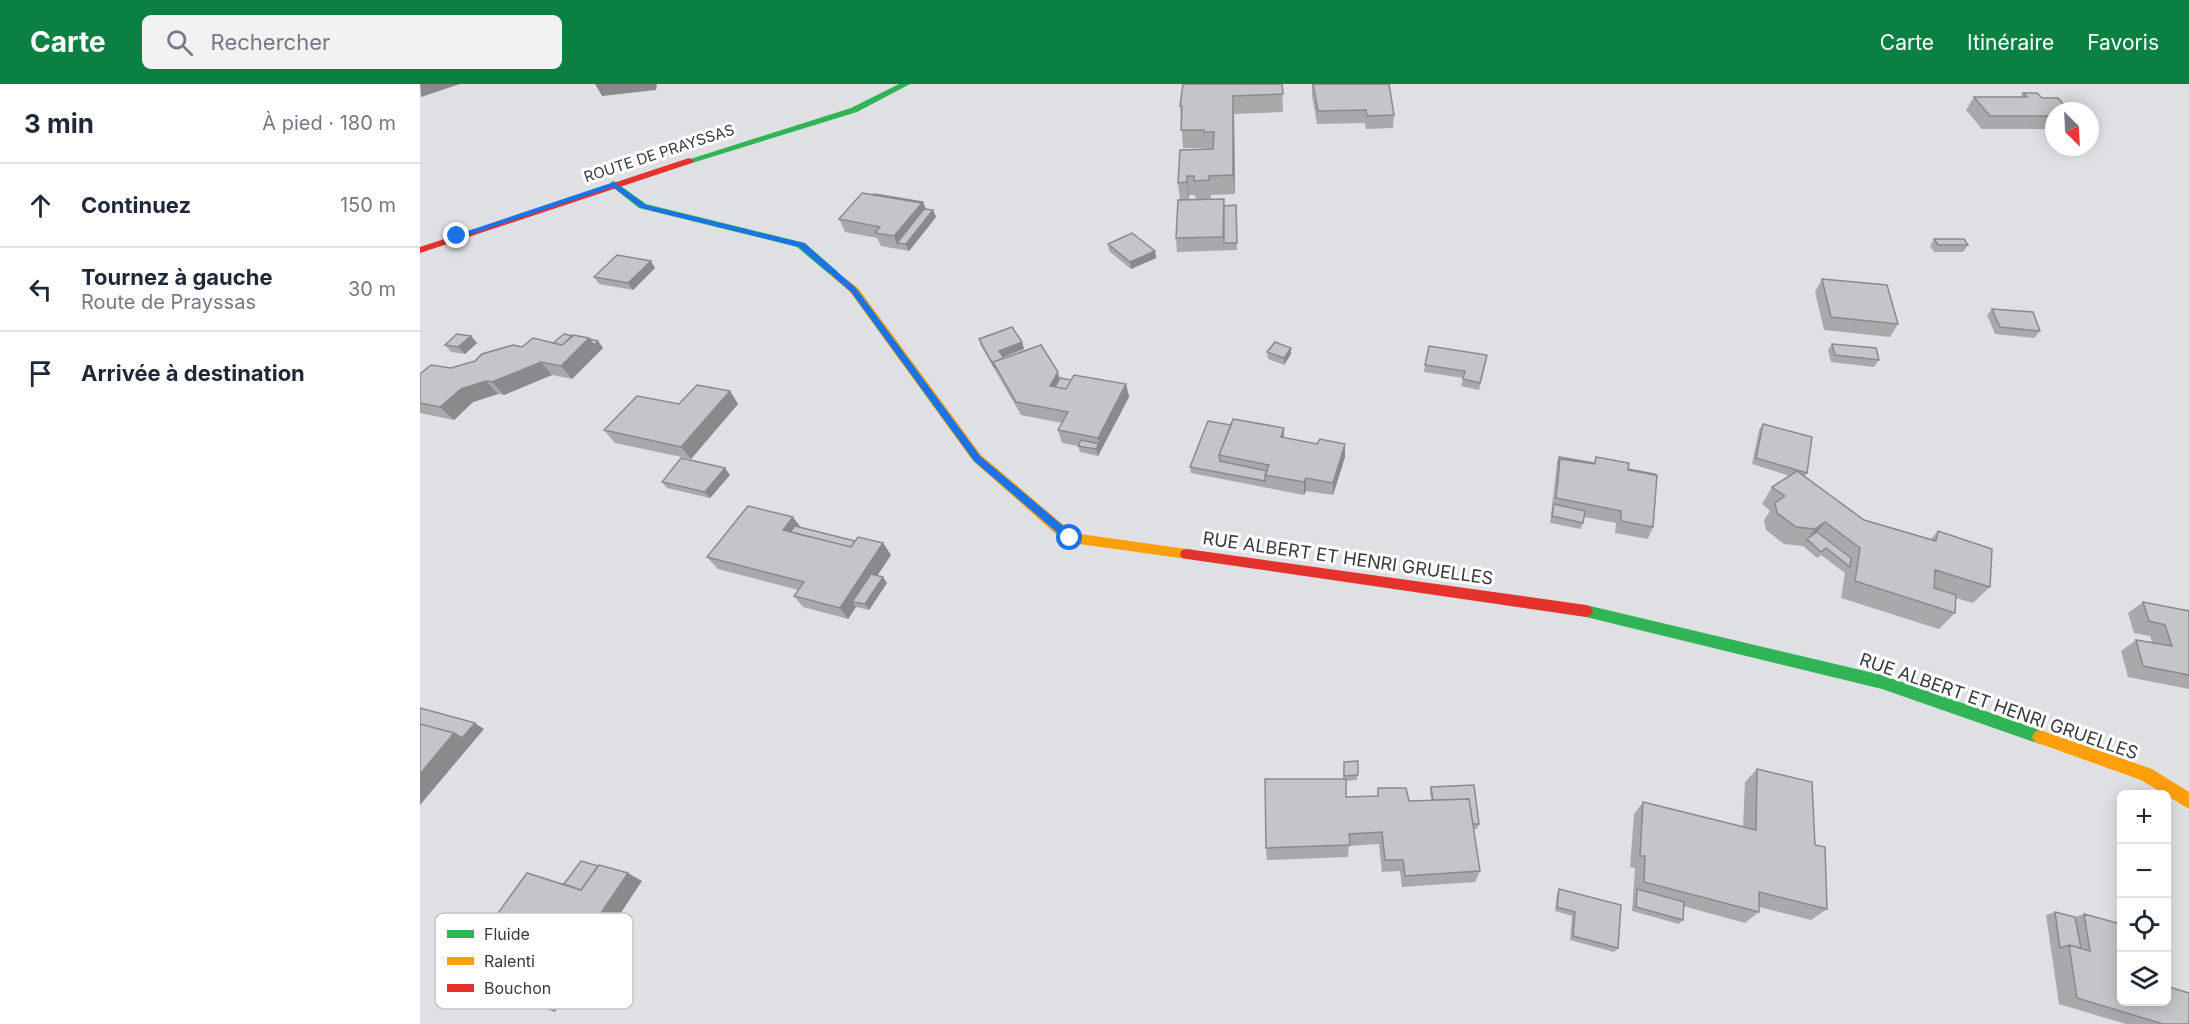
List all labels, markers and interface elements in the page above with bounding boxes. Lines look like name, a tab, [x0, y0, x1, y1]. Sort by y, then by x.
search box	[142, 15, 562, 69]
text: Carte	[30, 25, 106, 59]
icon: search	[163, 26, 196, 59]
text: Rechercher	[211, 29, 330, 55]
text: Carte	[1880, 30, 1934, 55]
text: Itinéraire	[1967, 30, 2054, 55]
text: Favoris	[2087, 30, 2159, 55]
north arrow	[2045, 102, 2099, 156]
text: 3 min	[24, 108, 94, 139]
text: À pied · 180 m	[262, 111, 396, 135]
street label: ROUTE DE PRAYSSAS	[581, 120, 737, 186]
icon: ahead	[24, 189, 57, 222]
text: Continuez	[81, 192, 191, 218]
text: 150 m	[340, 193, 396, 217]
route end	[443, 222, 469, 248]
text: Tournez à gauche	[81, 264, 273, 290]
icon: left	[24, 273, 57, 306]
text: 30 m	[348, 277, 396, 301]
text: Route de Prayssas	[81, 290, 256, 314]
icon: arrive	[24, 357, 57, 390]
text: Arrivée à destination	[81, 360, 305, 386]
route start	[1056, 524, 1082, 550]
street label: RUE ALBERT ET HENRI GRUELLES	[1201, 527, 1495, 589]
street label: RUE ALBERT ET HENRI GRUELLES	[1857, 648, 2141, 764]
map controls	[2117, 790, 2171, 1006]
button: +	[2117, 790, 2171, 844]
button: −	[2117, 844, 2171, 898]
button: locate	[2117, 898, 2171, 952]
legend	[435, 913, 633, 1009]
text: Fluide	[484, 924, 530, 944]
text: Ralenti	[484, 951, 535, 971]
button: layers	[2117, 952, 2171, 1006]
text: Bouchon	[484, 978, 551, 998]

